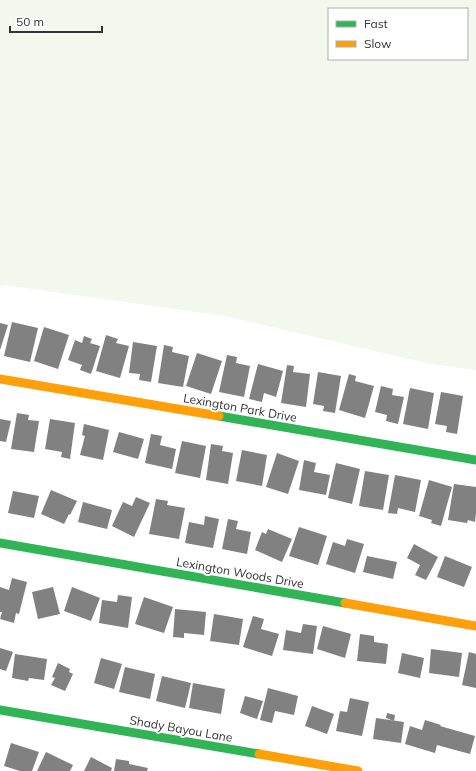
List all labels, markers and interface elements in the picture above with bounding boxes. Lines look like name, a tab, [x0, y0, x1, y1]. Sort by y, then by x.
scale bar	[10, 8, 102, 34]
legend	[328, 8, 468, 60]
text: 50 m	[16, 14, 44, 29]
text: Fast	[364, 16, 388, 31]
text: Slow	[364, 36, 392, 51]
street label: Lexington Park Drive	[182, 390, 298, 425]
street label: Lexington Woods Drive	[175, 554, 305, 591]
street label: Shady Bayou Lane	[128, 712, 234, 745]

